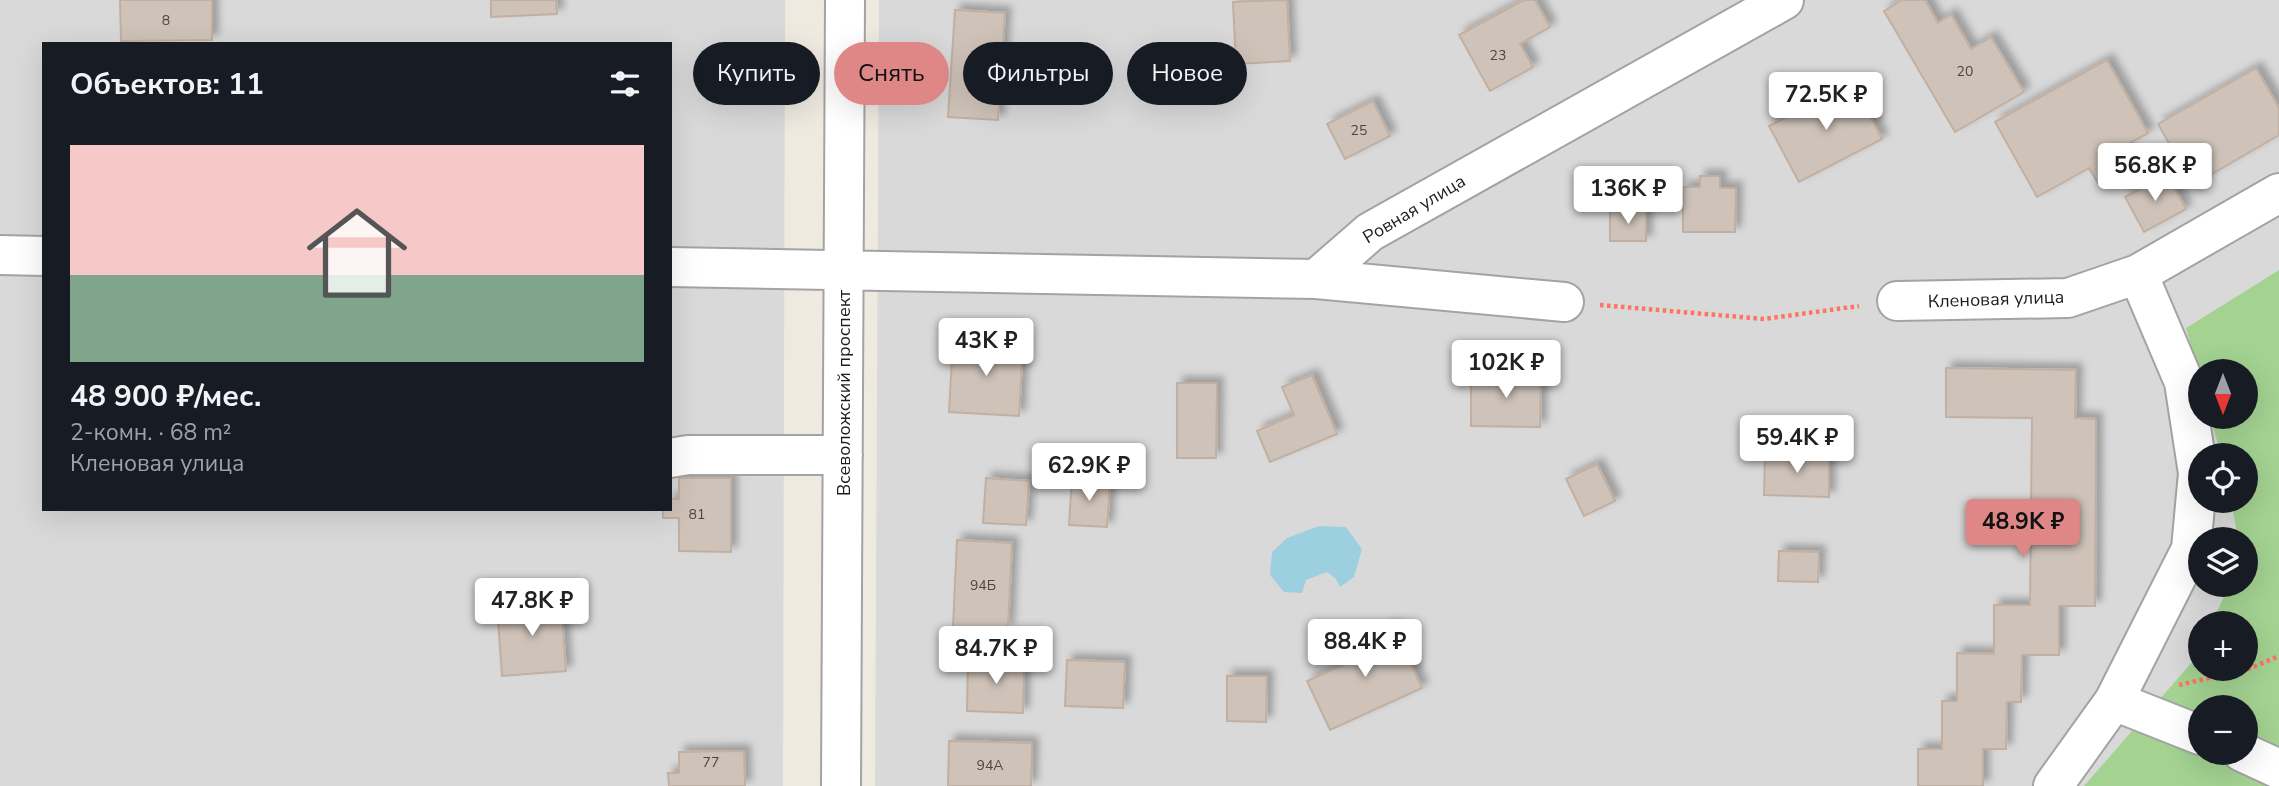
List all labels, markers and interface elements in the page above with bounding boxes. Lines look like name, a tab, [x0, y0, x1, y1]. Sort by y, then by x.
house number: 8	[162, 11, 170, 30]
chip: Купить	[693, 42, 820, 105]
chip: Снять	[834, 42, 949, 105]
chip: Фильтры	[963, 42, 1113, 105]
chip: Новое	[1127, 42, 1247, 105]
house number: 23	[1490, 46, 1506, 65]
house number: 20	[1957, 62, 1973, 81]
text: Объектов: 11	[70, 64, 264, 105]
icon: filters	[606, 65, 644, 103]
pin: 72.5K ₽	[1761, 72, 1891, 132]
text: 72.5K ₽	[1785, 79, 1867, 110]
house number: 25	[1351, 121, 1367, 140]
pin: 56.8K ₽	[2090, 144, 2220, 203]
text: 56.8K ₽	[2114, 150, 2196, 181]
pin: 136K ₽	[1571, 166, 1685, 226]
street label: Ровная улица	[1358, 169, 1470, 249]
text: 136K ₽	[1590, 173, 1666, 204]
icon: home	[294, 190, 420, 316]
street label: Кленовая улица	[1927, 285, 2065, 313]
street label: Всеволожский проспект	[832, 290, 856, 496]
pin: 43K ₽	[937, 318, 1035, 378]
text: 43K ₽	[955, 325, 1017, 356]
pin: 102K ₽	[1449, 340, 1563, 400]
text: 102K ₽	[1468, 347, 1544, 378]
north arrow	[2188, 359, 2258, 429]
map controls	[2188, 359, 2258, 765]
text: 48 900 ₽/мес.	[70, 376, 261, 417]
pin: 59.4K ₽	[1732, 416, 1862, 475]
text: 2-комн. · 68 m²	[70, 417, 232, 448]
text: 59.4K ₽	[1756, 422, 1838, 453]
button: locate	[2188, 443, 2258, 513]
pin: 62.9K ₽	[1024, 444, 1154, 503]
text: Кленовая улица	[70, 448, 244, 479]
text: 62.9K ₽	[1048, 450, 1130, 481]
pin: 48.9K ₽	[1958, 500, 2088, 559]
house number: 81	[689, 505, 705, 524]
text: 48.9K ₽	[1982, 506, 2064, 537]
button: layers	[2188, 527, 2258, 597]
house number: 94Б	[970, 576, 996, 595]
pin: 47.8K ₽	[467, 578, 597, 638]
text: 47.8K ₽	[491, 585, 573, 616]
button: +	[2188, 611, 2258, 681]
pin: 88.4K ₽	[1300, 620, 1430, 679]
pin: 84.7K ₽	[931, 626, 1061, 686]
text: 88.4K ₽	[1324, 626, 1406, 657]
text: 84.7K ₽	[955, 633, 1037, 664]
button: −	[2188, 695, 2258, 765]
house number: 77	[703, 753, 719, 772]
house number: 94А	[976, 756, 1004, 775]

